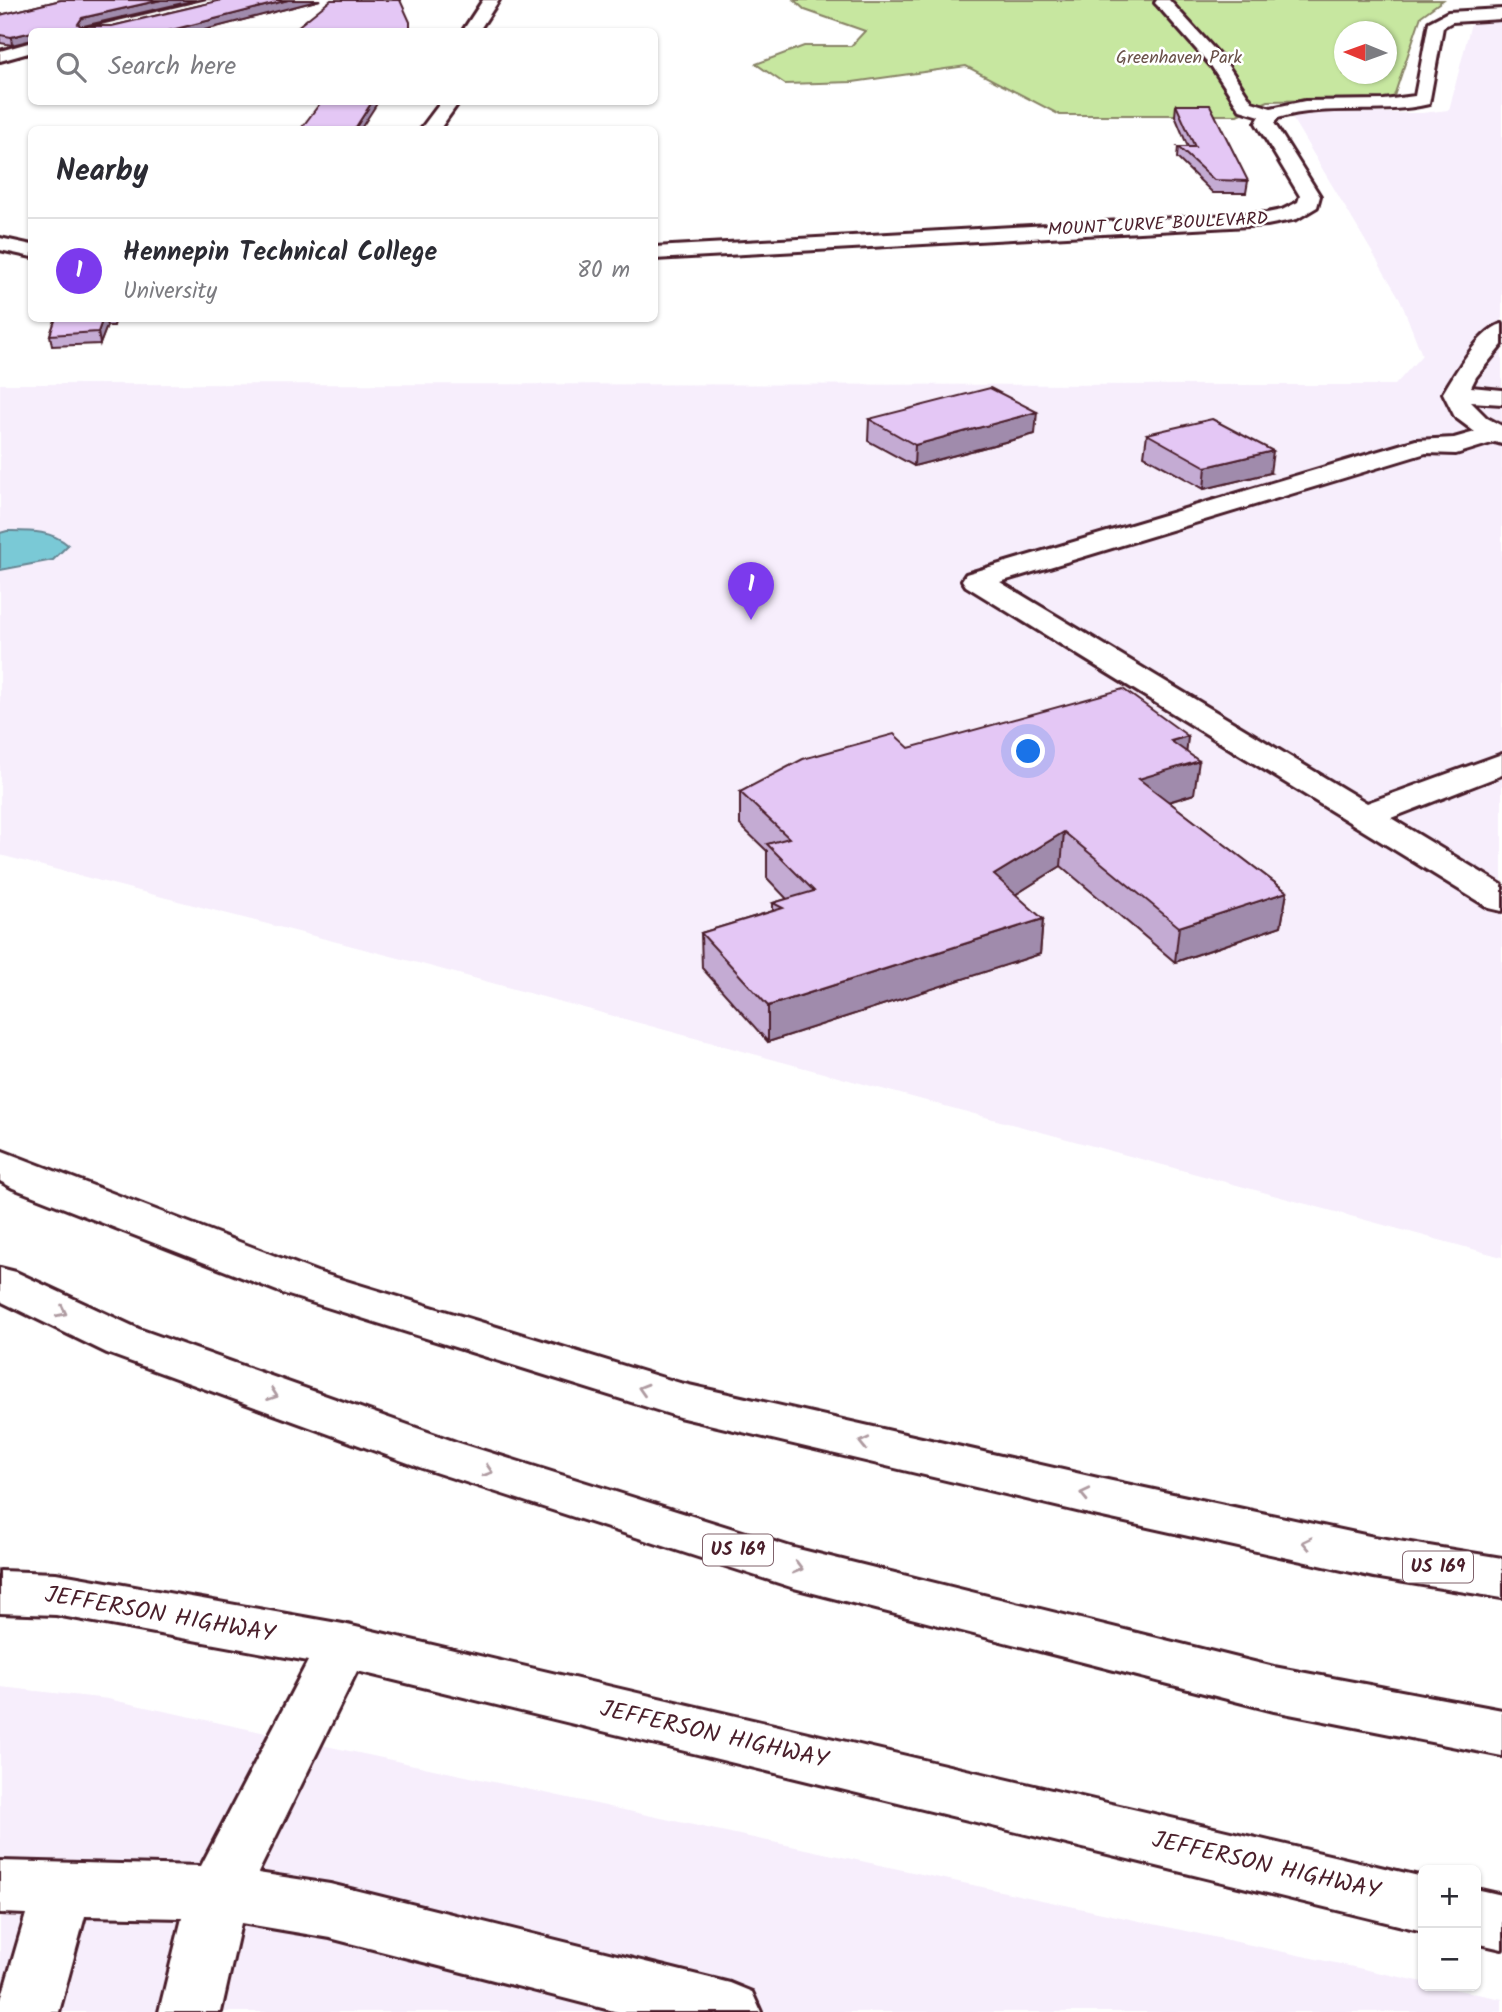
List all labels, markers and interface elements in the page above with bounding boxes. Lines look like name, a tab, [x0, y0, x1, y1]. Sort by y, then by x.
north arrow	[1334, 21, 1397, 84]
search box	[28, 28, 658, 105]
park label: Greenhaven Park	[1116, 44, 1243, 73]
text: Search here	[108, 46, 236, 88]
icon: search	[52, 48, 90, 86]
text: Nearby	[56, 148, 148, 196]
street label: MOUNT CURVE BOULEVARD	[1047, 205, 1269, 245]
text: Hennepin Technical College	[123, 232, 437, 274]
text: 1	[76, 253, 82, 289]
text: 80 m	[577, 253, 630, 289]
text: University	[123, 274, 217, 310]
pin: 1	[728, 562, 774, 620]
your location	[1011, 734, 1045, 768]
one-way arrow	[55, 1304, 67, 1318]
one-way arrow	[637, 1382, 649, 1397]
one-way arrow	[266, 1387, 279, 1401]
one-way arrow	[858, 1437, 870, 1451]
one-way arrow	[481, 1462, 493, 1477]
one-way arrow	[1079, 1488, 1091, 1503]
road number: US 169	[703, 1534, 773, 1566]
one-way arrow	[1301, 1536, 1313, 1551]
road number: US 169	[1403, 1552, 1473, 1582]
one-way arrow	[792, 1560, 804, 1575]
street label: JEFFERSON HIGHWAY	[42, 1576, 279, 1655]
street label: JEFFERSON HIGHWAY	[596, 1690, 833, 1780]
street label: JEFFERSON HIGHWAY	[1148, 1821, 1385, 1911]
map controls	[1418, 1865, 1481, 1991]
button: +	[1418, 1865, 1481, 1928]
button: −	[1418, 1928, 1481, 1991]

